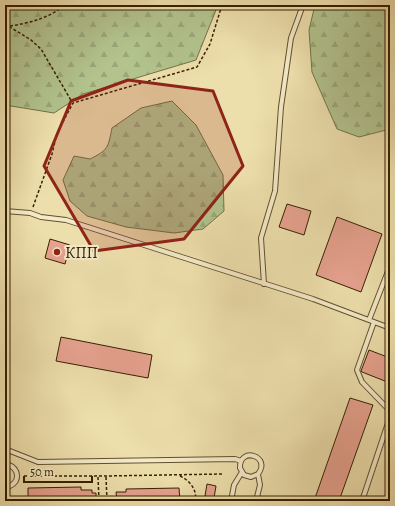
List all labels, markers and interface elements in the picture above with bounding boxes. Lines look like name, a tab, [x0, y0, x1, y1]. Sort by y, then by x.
place label: КПП	[65, 242, 98, 264]
marker: КПП	[52, 247, 62, 257]
scale bar	[24, 458, 92, 484]
text: 50 m	[30, 464, 54, 480]

